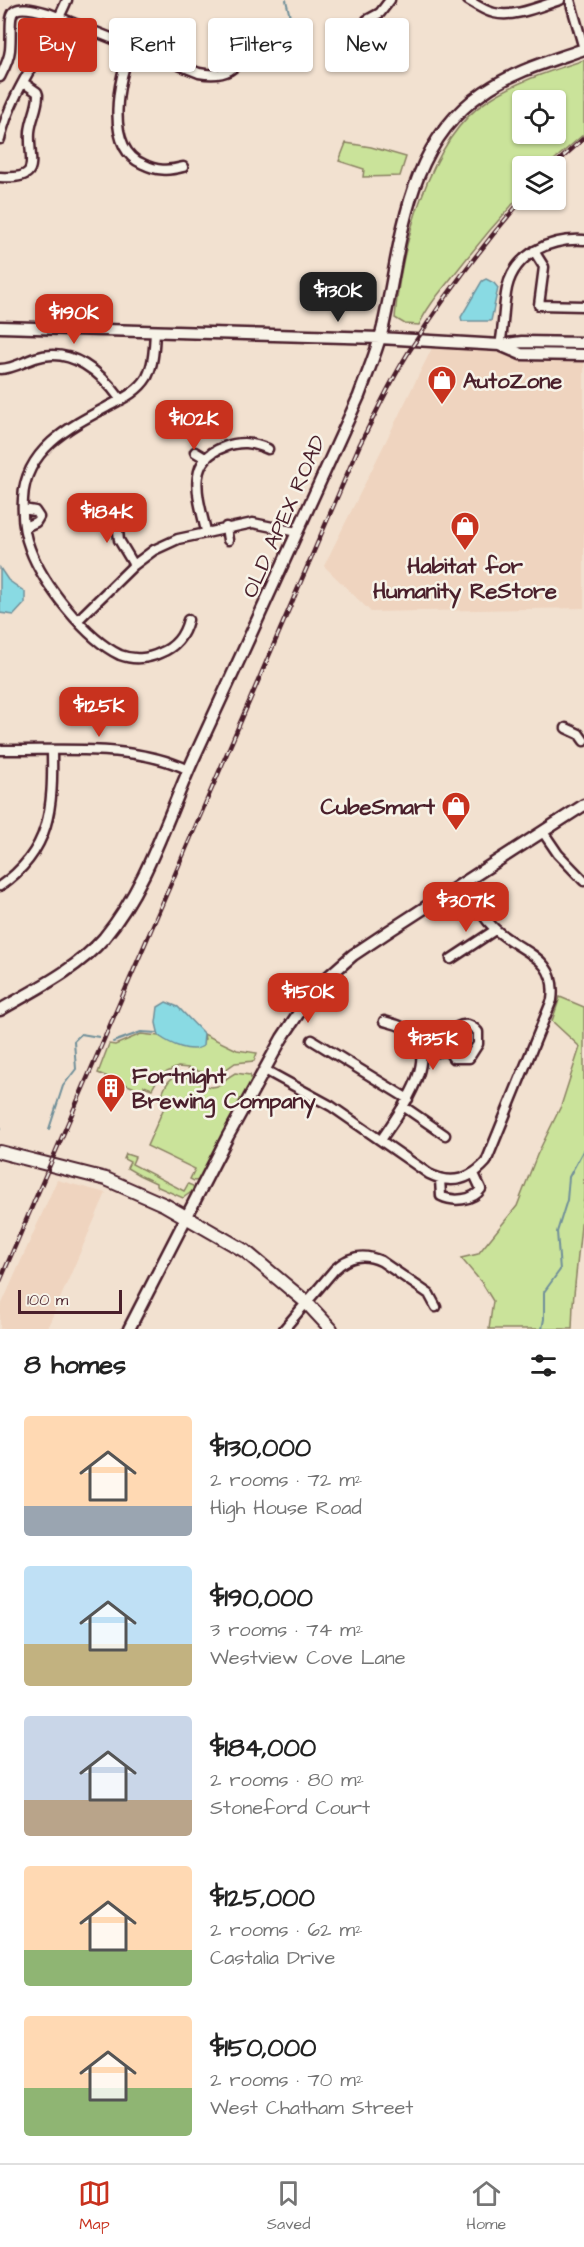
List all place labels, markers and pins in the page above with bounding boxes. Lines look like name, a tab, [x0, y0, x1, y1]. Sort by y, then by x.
pin: $130K	[296, 272, 380, 323]
pin: $190K	[32, 294, 116, 345]
shop icon: AutoZone	[426, 364, 458, 406]
place label: AutoZone	[463, 366, 562, 397]
pin: $102K	[152, 400, 236, 451]
pin: $184K	[65, 493, 149, 544]
shop icon: Habitat for Humanity ReStore	[449, 510, 481, 552]
place label: Habitat for Humanity ReStore	[373, 551, 557, 609]
pin: $125K	[57, 687, 141, 738]
shop icon: CubeSmart	[440, 790, 472, 832]
place label: CubeSmart	[321, 792, 436, 823]
pin: $307K	[424, 882, 508, 933]
pin: $150K	[266, 973, 350, 1024]
pin: $135K	[391, 1020, 475, 1071]
place label: Fortnight Brewing Company	[132, 1061, 316, 1119]
building icon: Fortnight Brewing Company	[95, 1072, 127, 1114]

